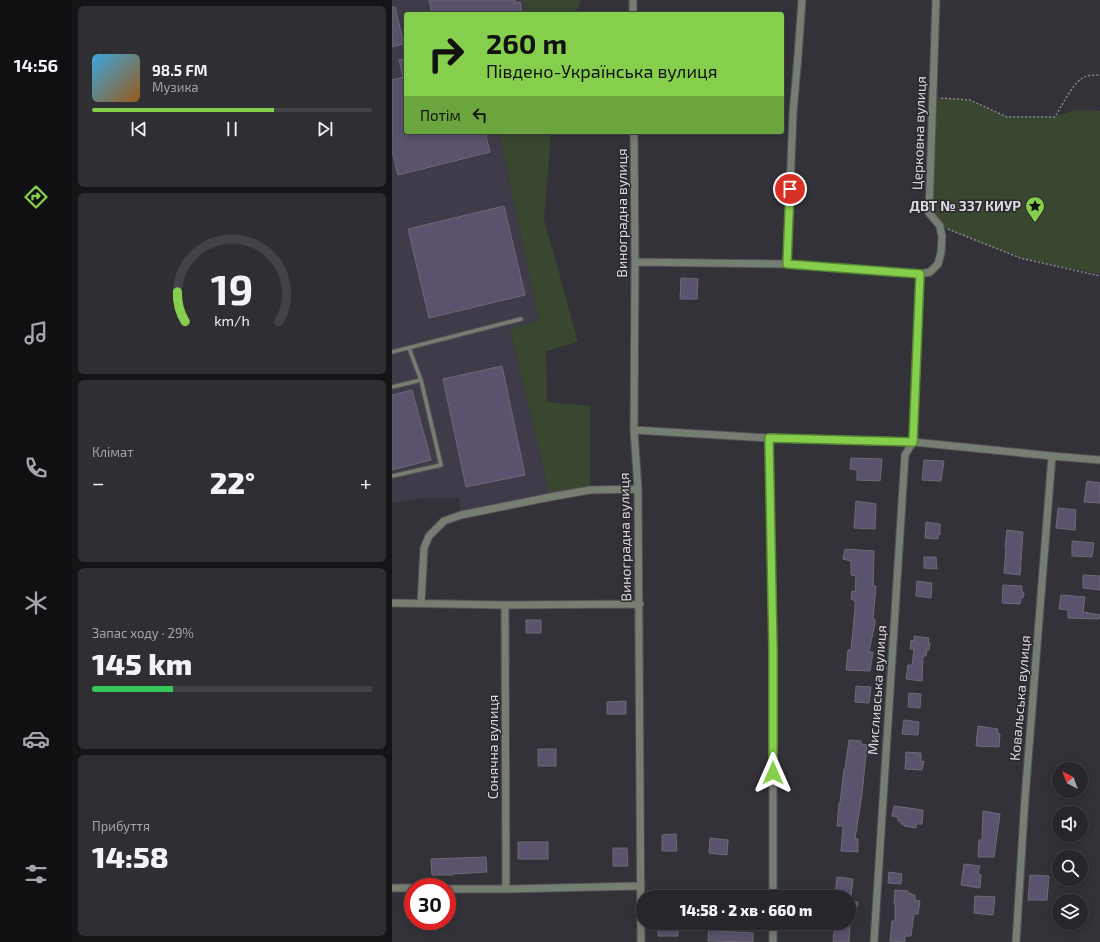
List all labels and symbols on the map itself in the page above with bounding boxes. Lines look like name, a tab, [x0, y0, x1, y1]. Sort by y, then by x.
street label: Церковна вулиця	[908, 76, 929, 190]
street label: Виноградна вулиця	[613, 148, 630, 278]
pin	[773, 172, 807, 206]
place icon: ДВТ № 337 КИУР	[1024, 195, 1046, 223]
place label: ДВТ № 337 КИУР	[910, 197, 1021, 214]
street label: Виноградна вулиця	[615, 472, 634, 602]
street label: Мисливська вулиця	[863, 624, 890, 756]
street label: Ковальська вулиця	[1006, 634, 1033, 761]
street label: Сонячна вулиця	[484, 695, 501, 799]
position arrow	[752, 752, 794, 794]
north arrow	[1052, 762, 1088, 798]
speed limit sign: 30	[404, 878, 456, 930]

